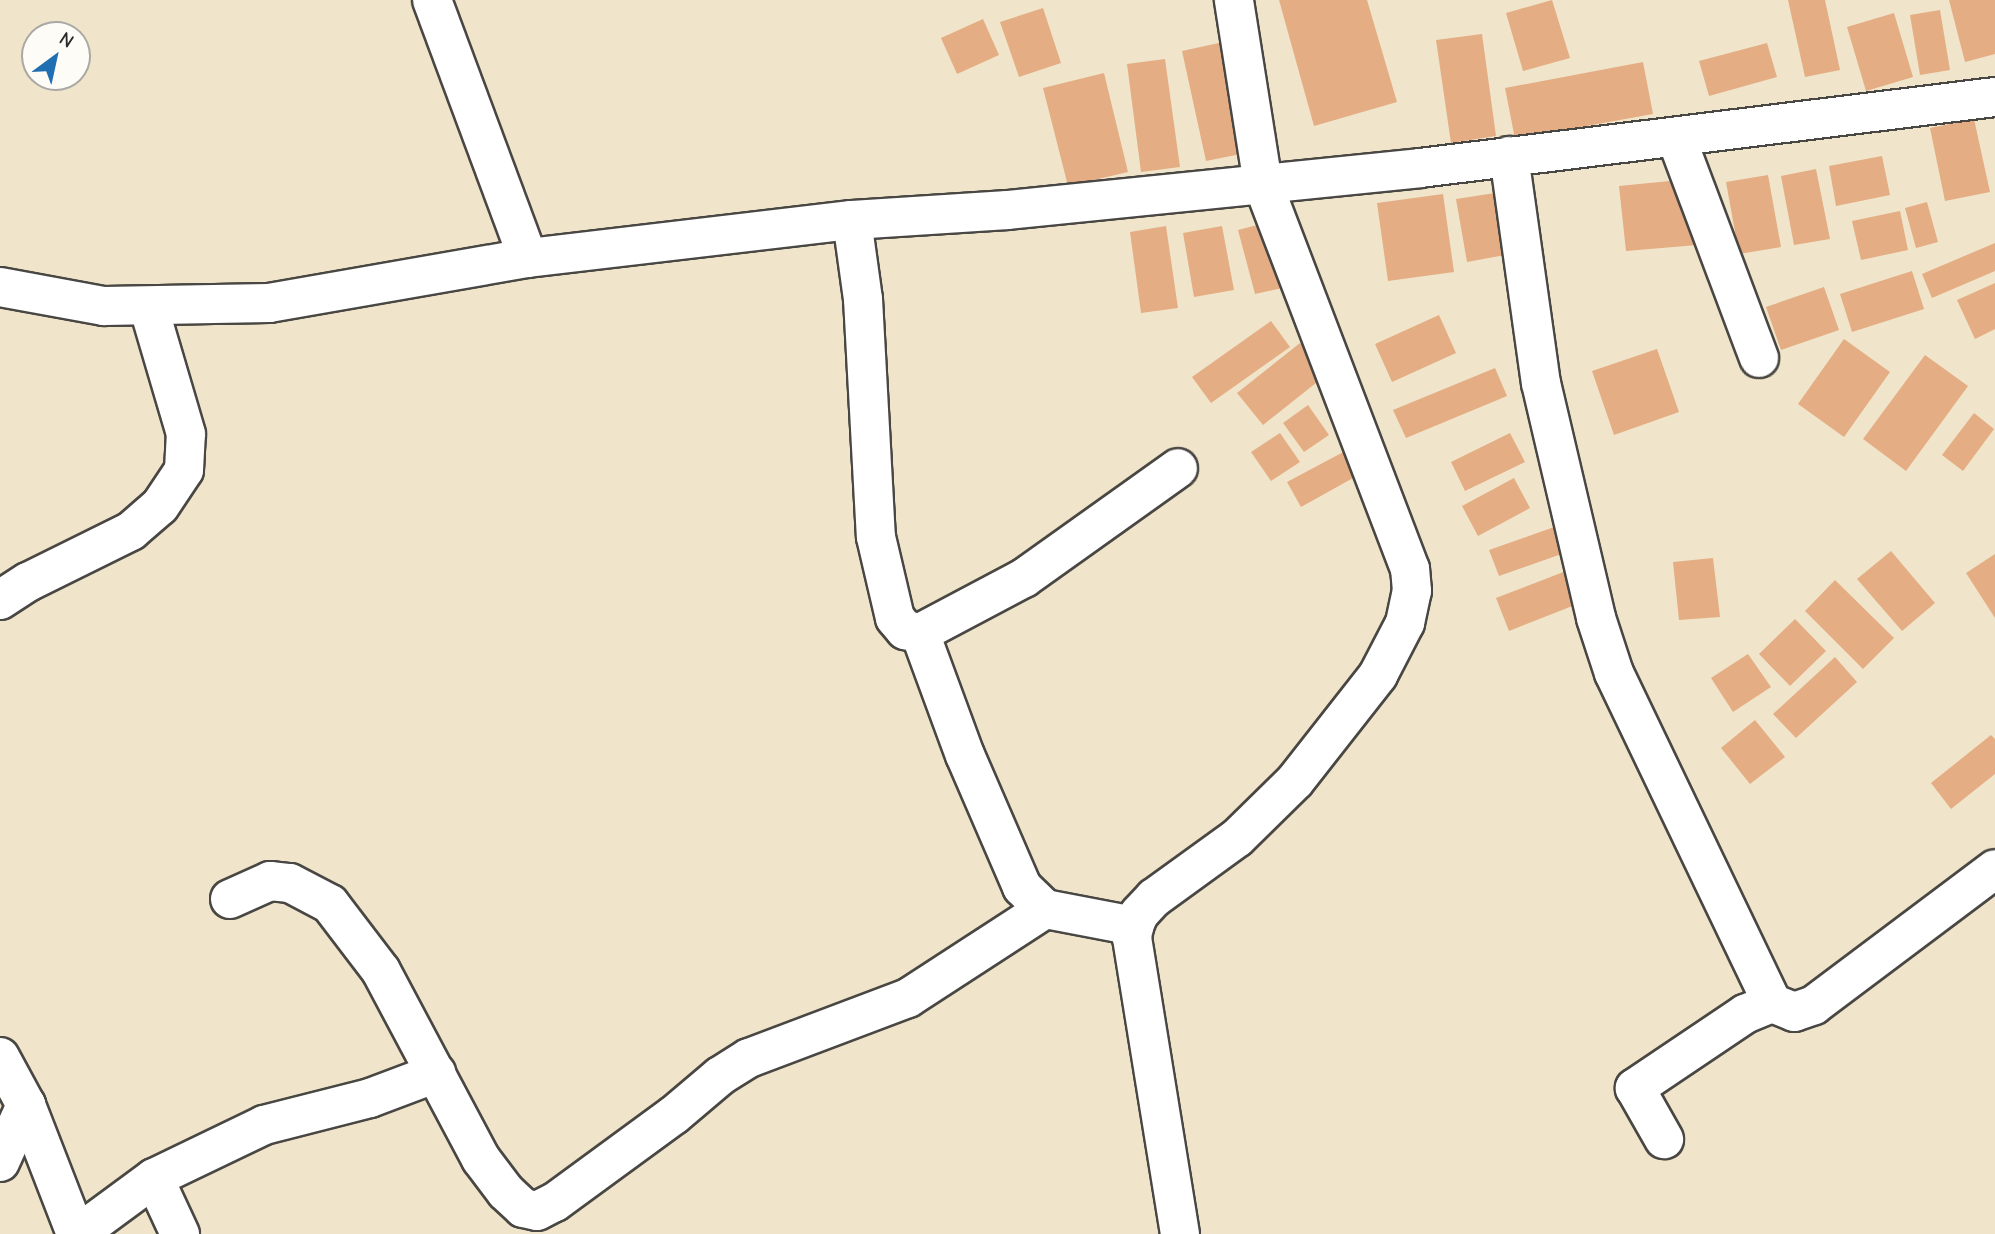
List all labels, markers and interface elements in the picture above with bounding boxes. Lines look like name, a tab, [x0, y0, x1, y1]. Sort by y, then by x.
north arrow	[21, 21, 91, 91]
text: N	[55, 27, 78, 53]

